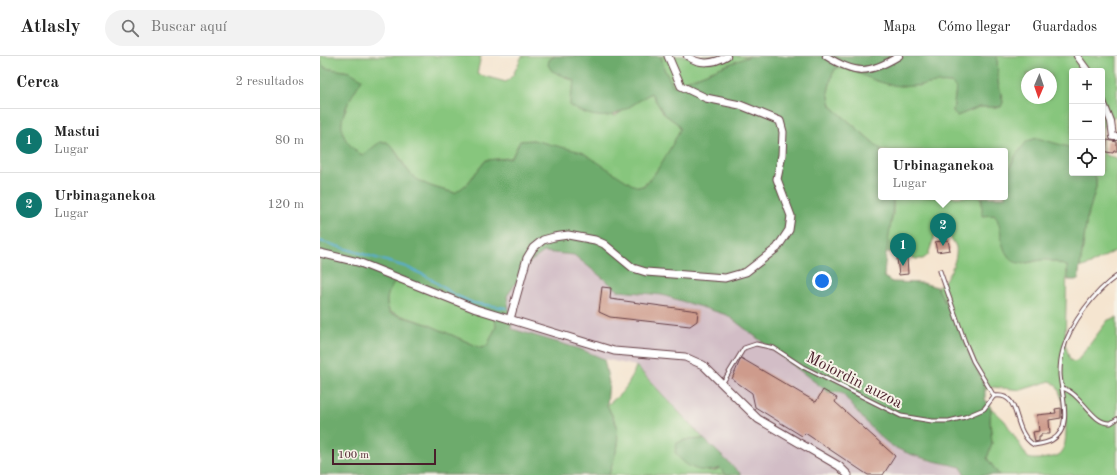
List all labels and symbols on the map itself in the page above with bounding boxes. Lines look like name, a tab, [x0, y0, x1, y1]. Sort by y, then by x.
north arrow	[1021, 68, 1057, 104]
pin: 2	[930, 213, 956, 246]
pin: 1	[890, 233, 916, 266]
your location	[812, 271, 832, 291]
street label: Moiordin auzoa	[804, 350, 905, 412]
scale bar	[332, 447, 436, 466]

